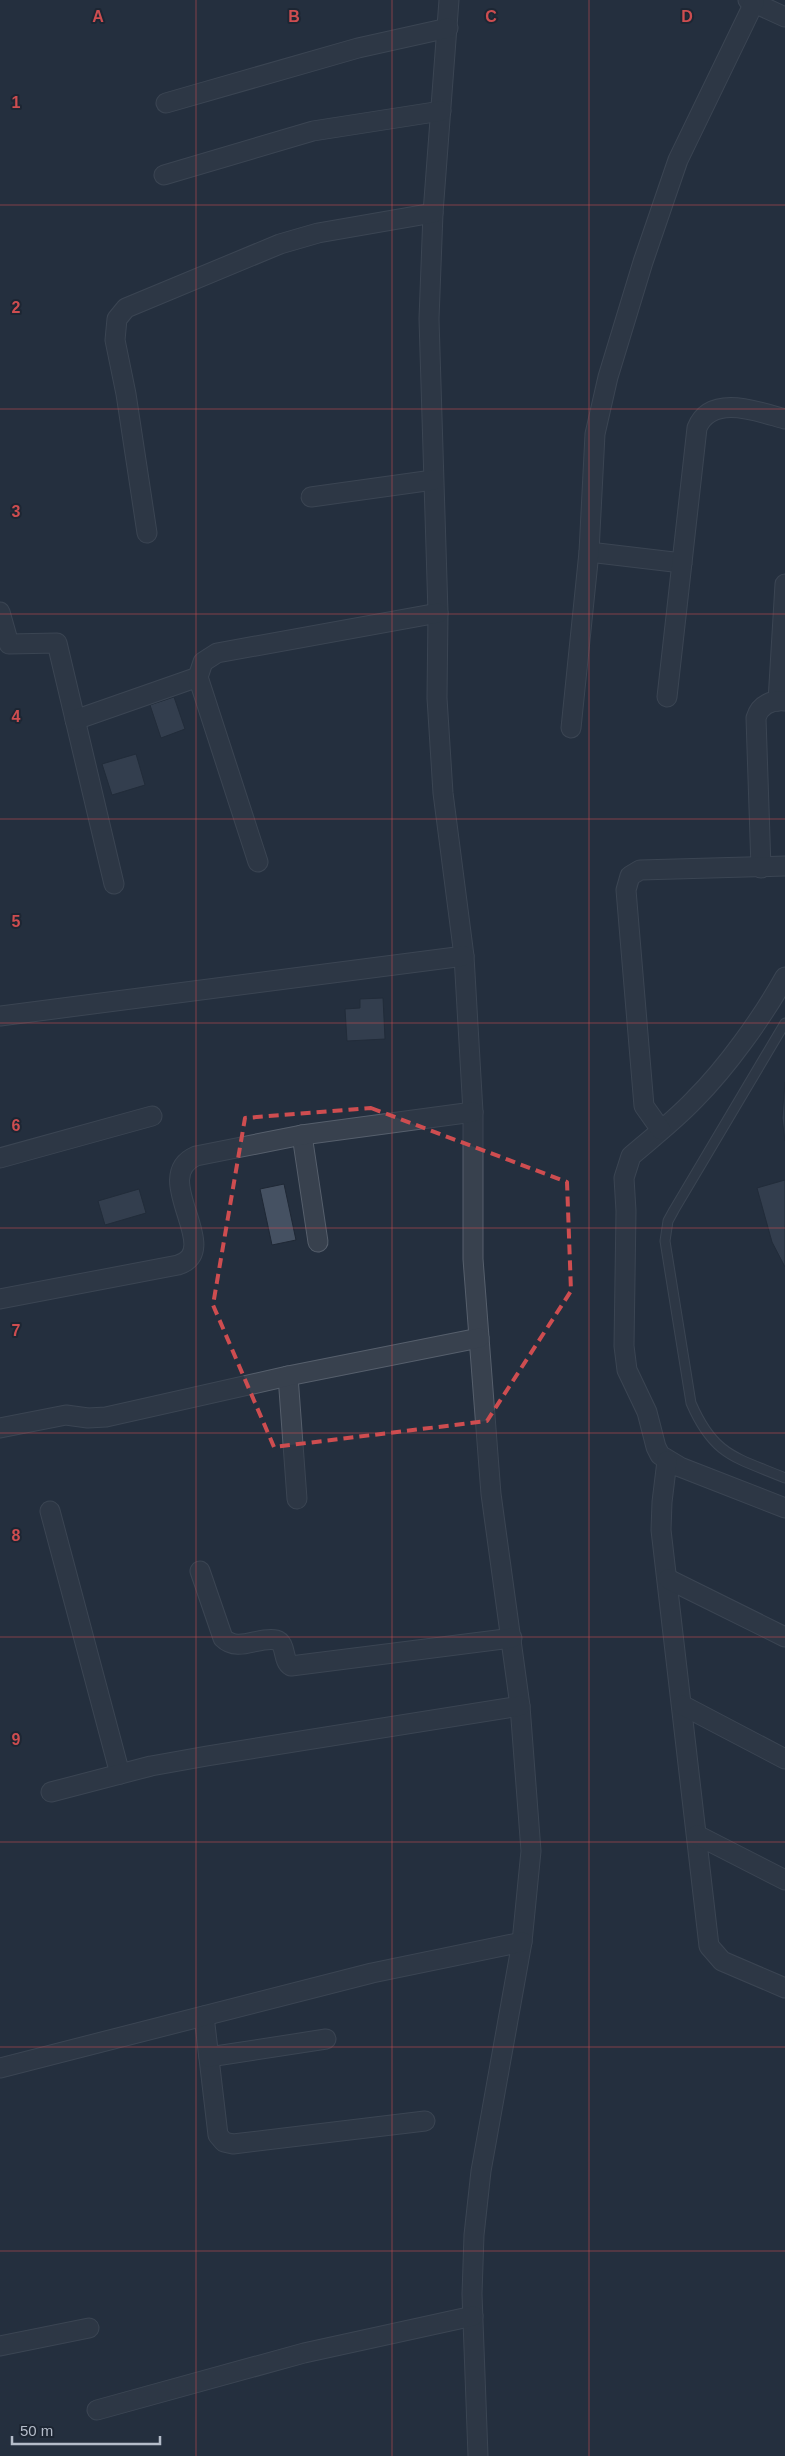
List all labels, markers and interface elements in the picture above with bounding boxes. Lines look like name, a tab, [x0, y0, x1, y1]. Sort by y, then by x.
text: A	[92, 8, 104, 25]
text: B	[288, 8, 300, 25]
text: C	[485, 8, 497, 25]
text: D	[681, 8, 693, 25]
text: 1	[12, 94, 21, 111]
text: 2	[12, 299, 21, 316]
text: 3	[12, 503, 21, 520]
text: 4	[12, 708, 21, 725]
text: 5	[12, 913, 21, 930]
text: 6	[12, 1117, 21, 1134]
text: 7	[12, 1322, 21, 1339]
text: 8	[12, 1527, 21, 1544]
text: 9	[12, 1731, 21, 1748]
scale bar	[12, 2414, 160, 2446]
text: 50 m	[20, 2422, 53, 2439]

